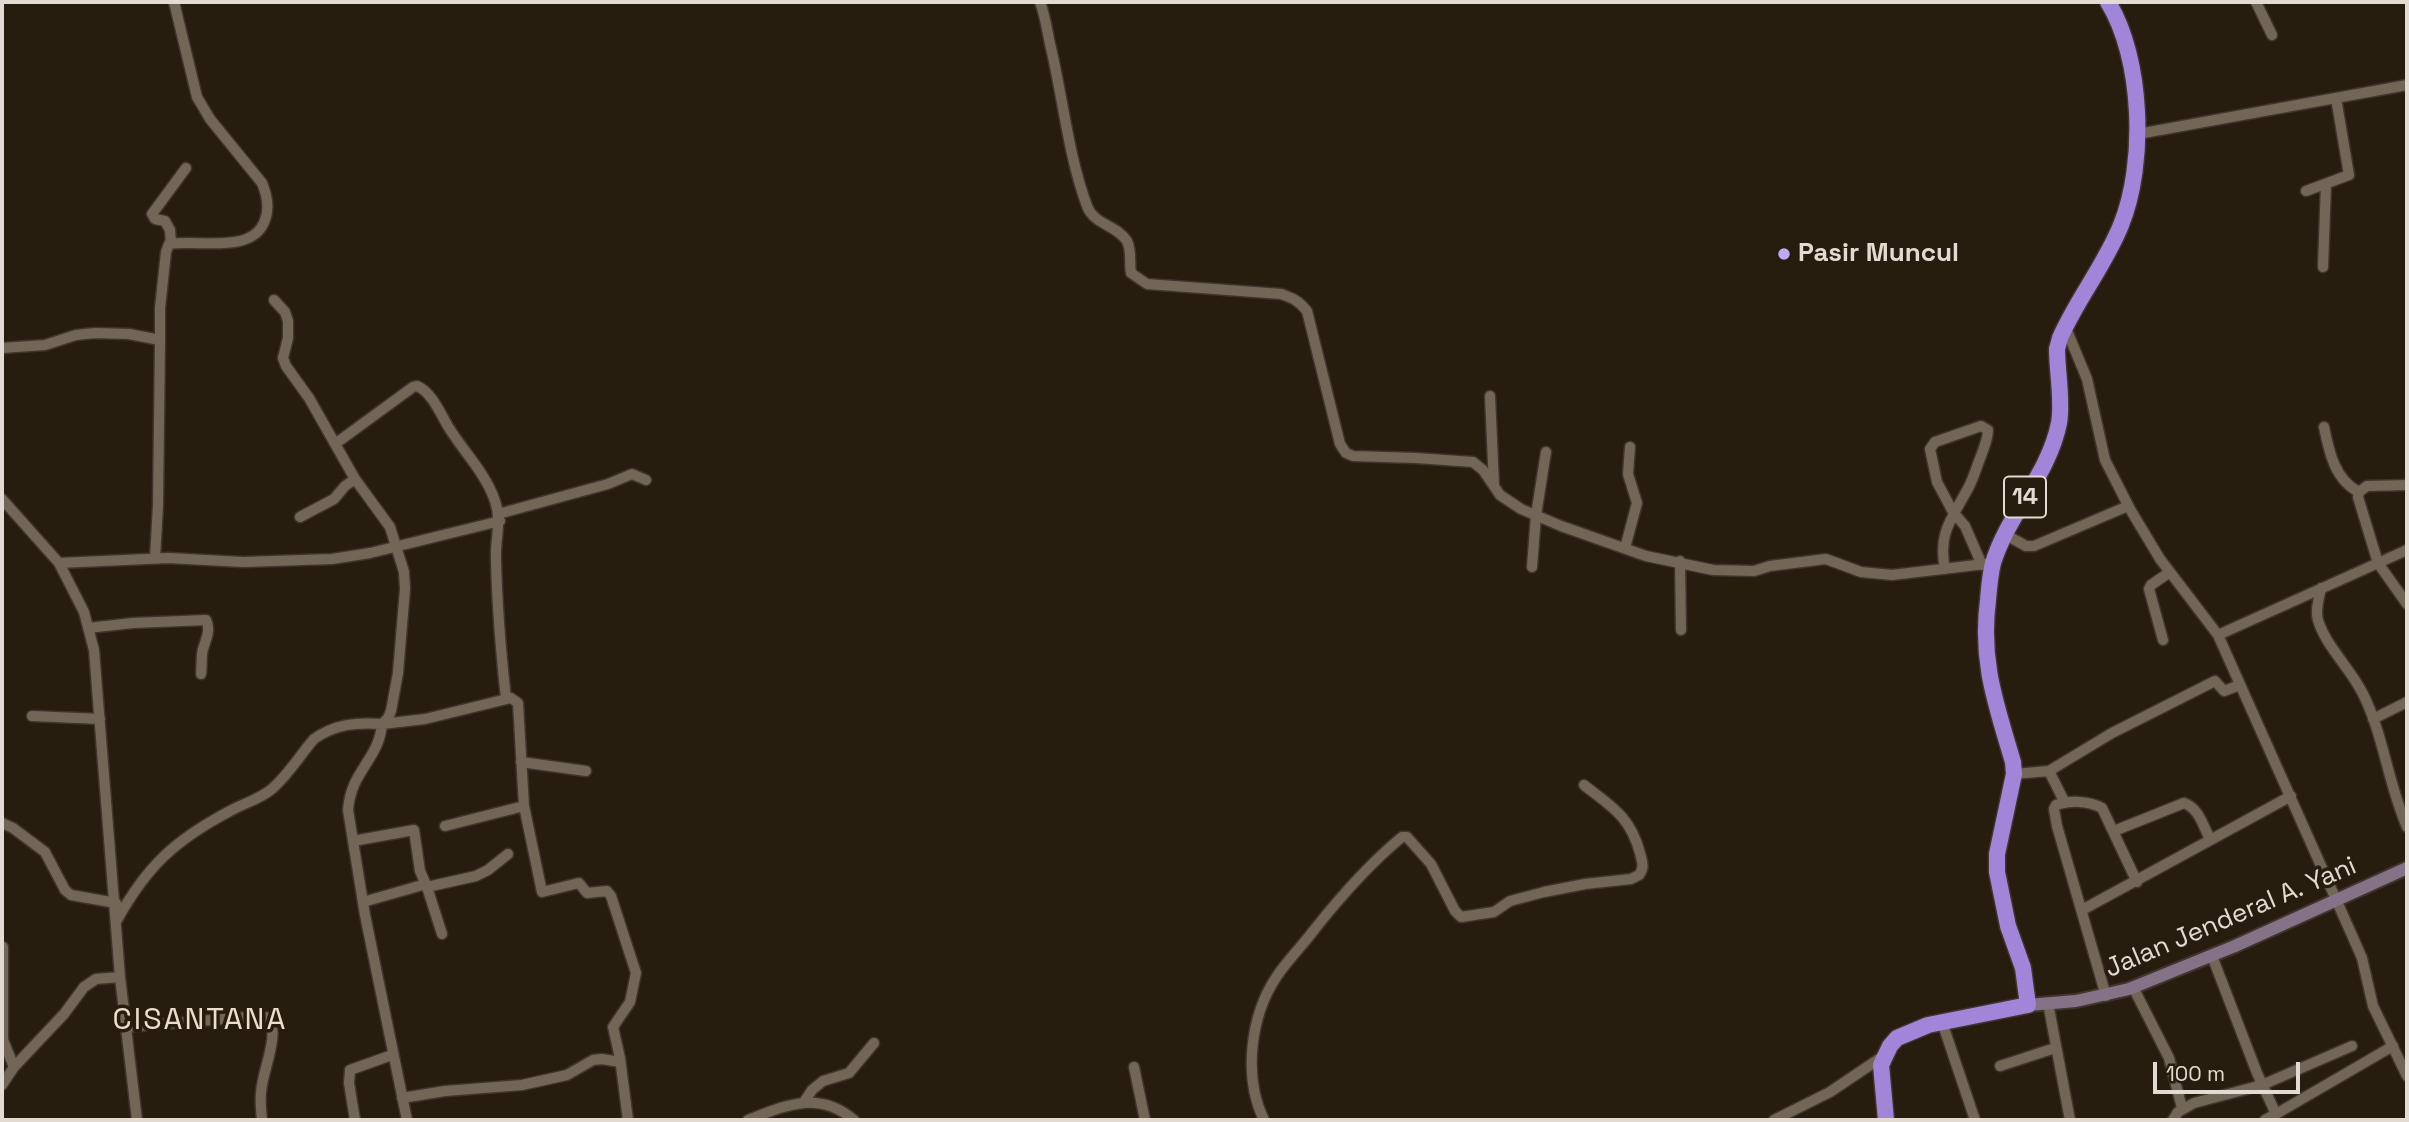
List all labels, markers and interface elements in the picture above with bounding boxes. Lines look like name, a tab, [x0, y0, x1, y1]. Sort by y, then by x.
place label: Pasir Muncul	[1798, 238, 1959, 270]
marker: Pasir Muncul	[1776, 246, 1792, 262]
road number: 14	[2004, 476, 2046, 518]
street label: Jalan Jenderal A. Yani	[2101, 851, 2361, 985]
district label: CISANTANA	[114, 1003, 286, 1039]
scale bar	[2157, 1048, 2304, 1092]
text: 100 m	[2166, 1060, 2225, 1087]

